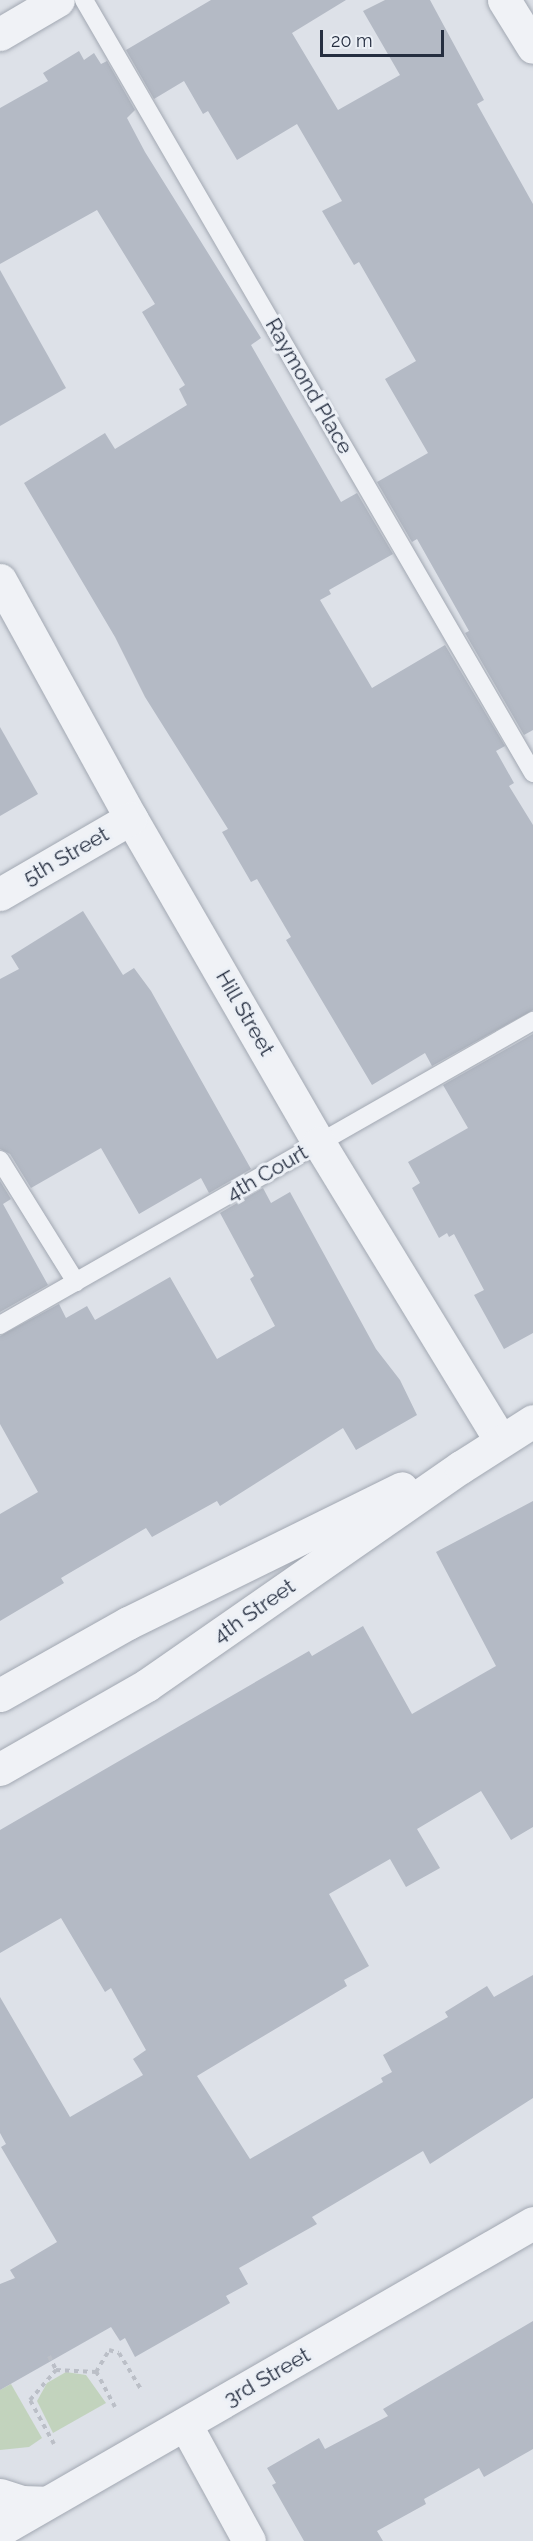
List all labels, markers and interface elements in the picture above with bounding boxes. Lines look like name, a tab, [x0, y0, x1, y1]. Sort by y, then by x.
scale bar	[323, 18, 448, 56]
text: 20 m	[331, 30, 373, 51]
street label: Raymond Place	[260, 314, 358, 458]
street label: 5th Street	[19, 822, 113, 890]
street label: Hill Street	[210, 966, 280, 1060]
street label: 4th Court	[222, 1140, 312, 1206]
street label: 4th Street	[208, 1574, 300, 1648]
street label: 3rd Street	[220, 2342, 314, 2412]

